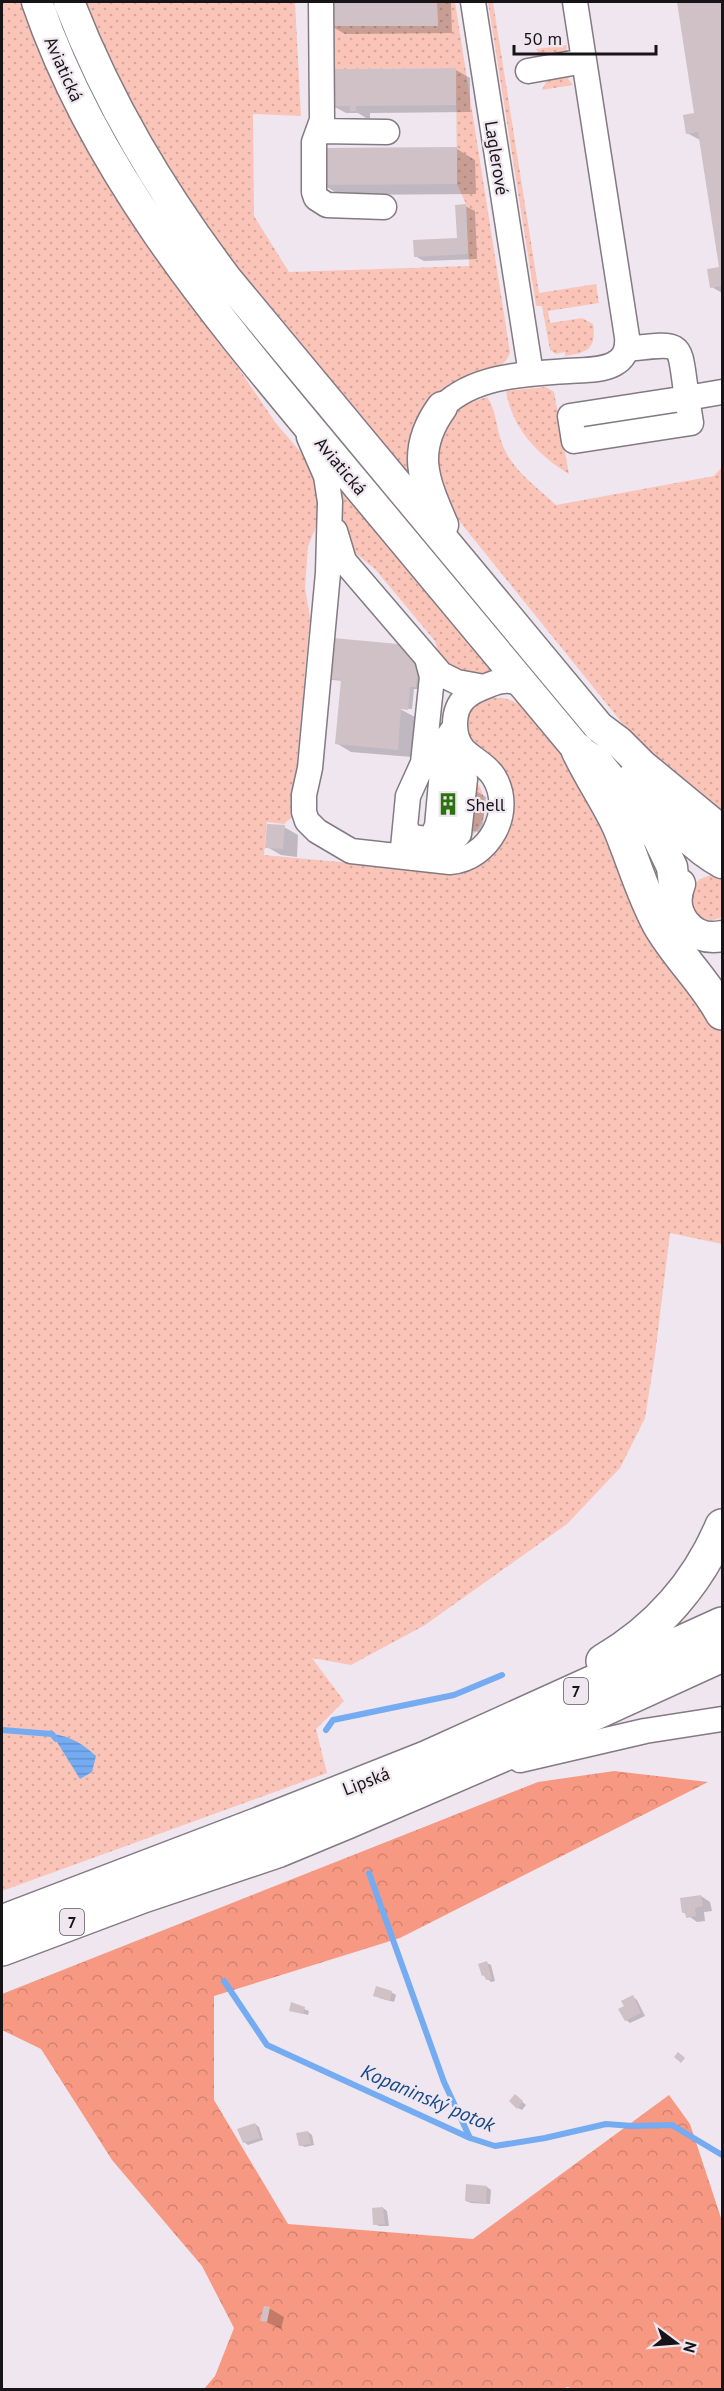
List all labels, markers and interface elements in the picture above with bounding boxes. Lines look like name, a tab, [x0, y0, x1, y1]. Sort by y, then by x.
scale bar	[514, 18, 656, 56]
text: 50 m	[523, 27, 562, 50]
street label: Aviatická	[39, 33, 89, 105]
street label: Laglerové	[480, 119, 514, 197]
street label: Aviatická	[310, 432, 372, 500]
building icon: Shell	[435, 791, 461, 817]
place label: Shell	[466, 793, 506, 816]
road number: 7	[564, 1678, 588, 1704]
street label: Lipská	[339, 1761, 393, 1801]
road number: 7	[60, 1909, 84, 1935]
water label: Kopaninský potok	[357, 2058, 500, 2138]
north arrow	[646, 2313, 706, 2373]
text: N	[679, 2339, 701, 2355]

